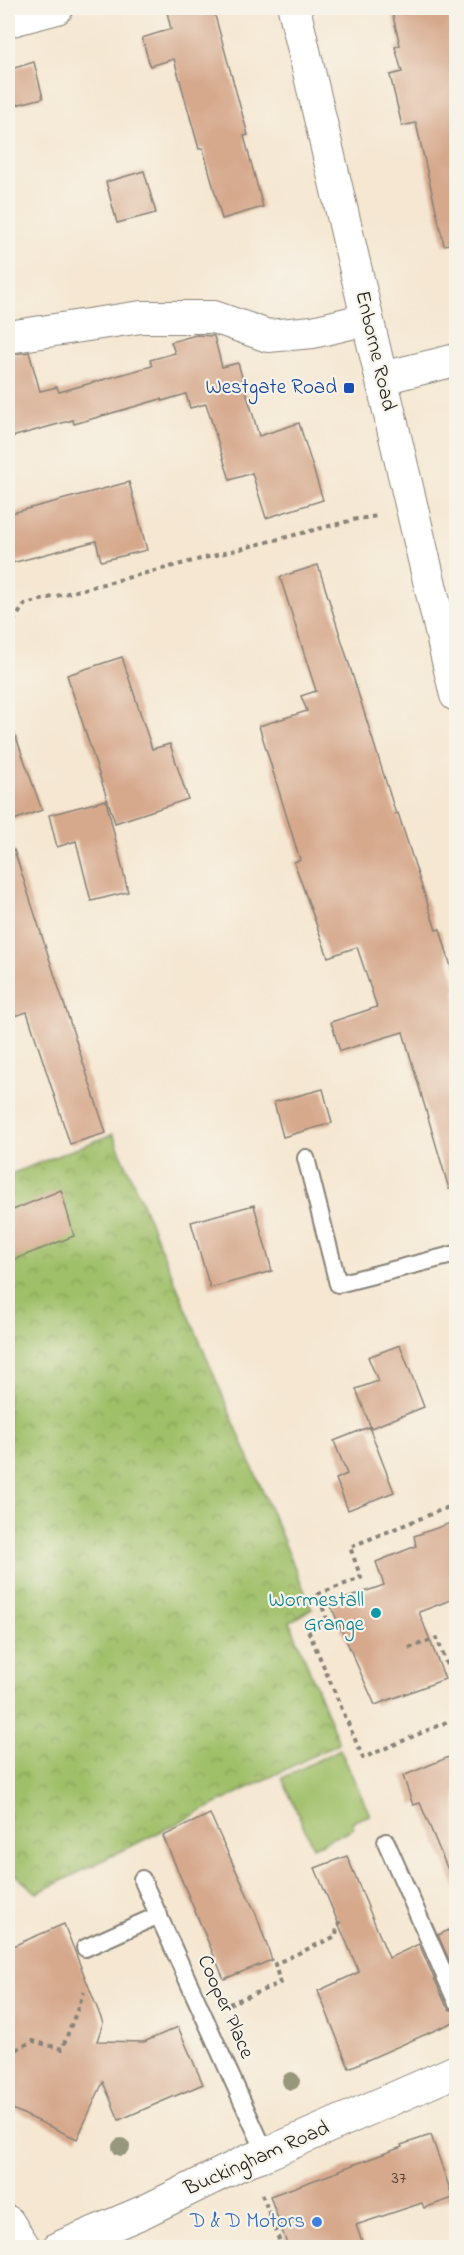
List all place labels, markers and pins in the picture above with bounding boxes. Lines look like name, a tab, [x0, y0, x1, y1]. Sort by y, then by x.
place label: Westgate Road	[205, 373, 337, 405]
marker: Westgate Road	[342, 381, 356, 395]
place label: Wormestall Grange	[268, 1586, 365, 1642]
marker: Wormestall Grange	[369, 1606, 383, 1620]
place label: D & D Motors	[189, 2207, 305, 2237]
marker: D & D Motors	[310, 2215, 324, 2229]

